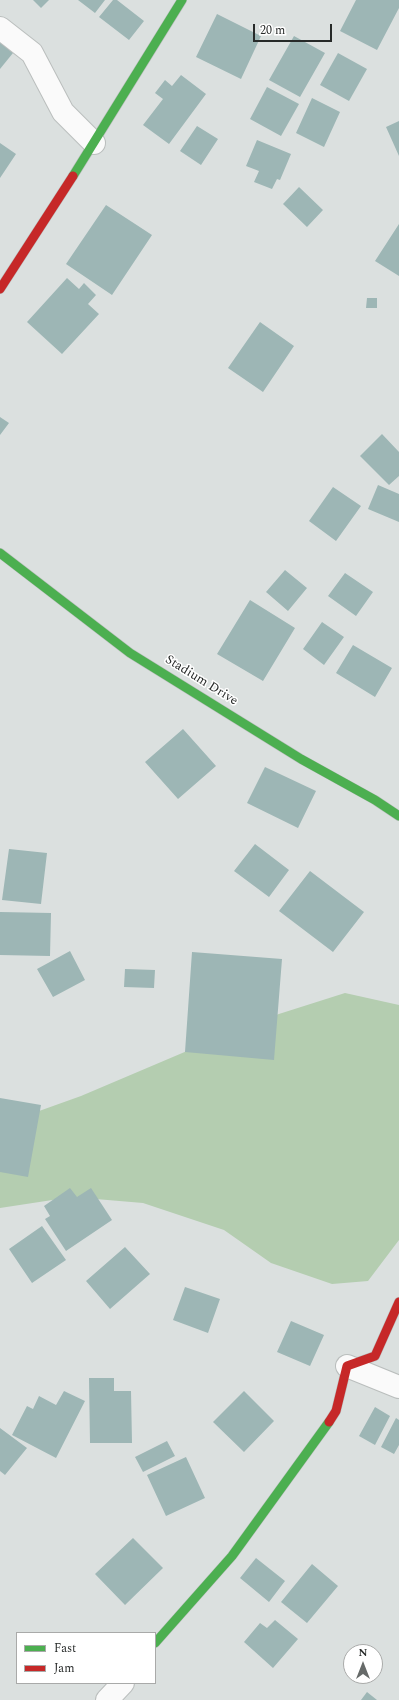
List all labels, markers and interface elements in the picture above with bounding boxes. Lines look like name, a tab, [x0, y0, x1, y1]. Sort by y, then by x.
scale bar	[255, 16, 334, 42]
text: 20 m	[260, 21, 285, 40]
street label: Stadium Drive	[162, 652, 240, 710]
legend	[16, 1632, 156, 1684]
text: Fast	[54, 1639, 76, 1658]
north arrow	[343, 1644, 383, 1684]
text: N	[359, 1644, 367, 1661]
text: Jam	[54, 1659, 75, 1678]

